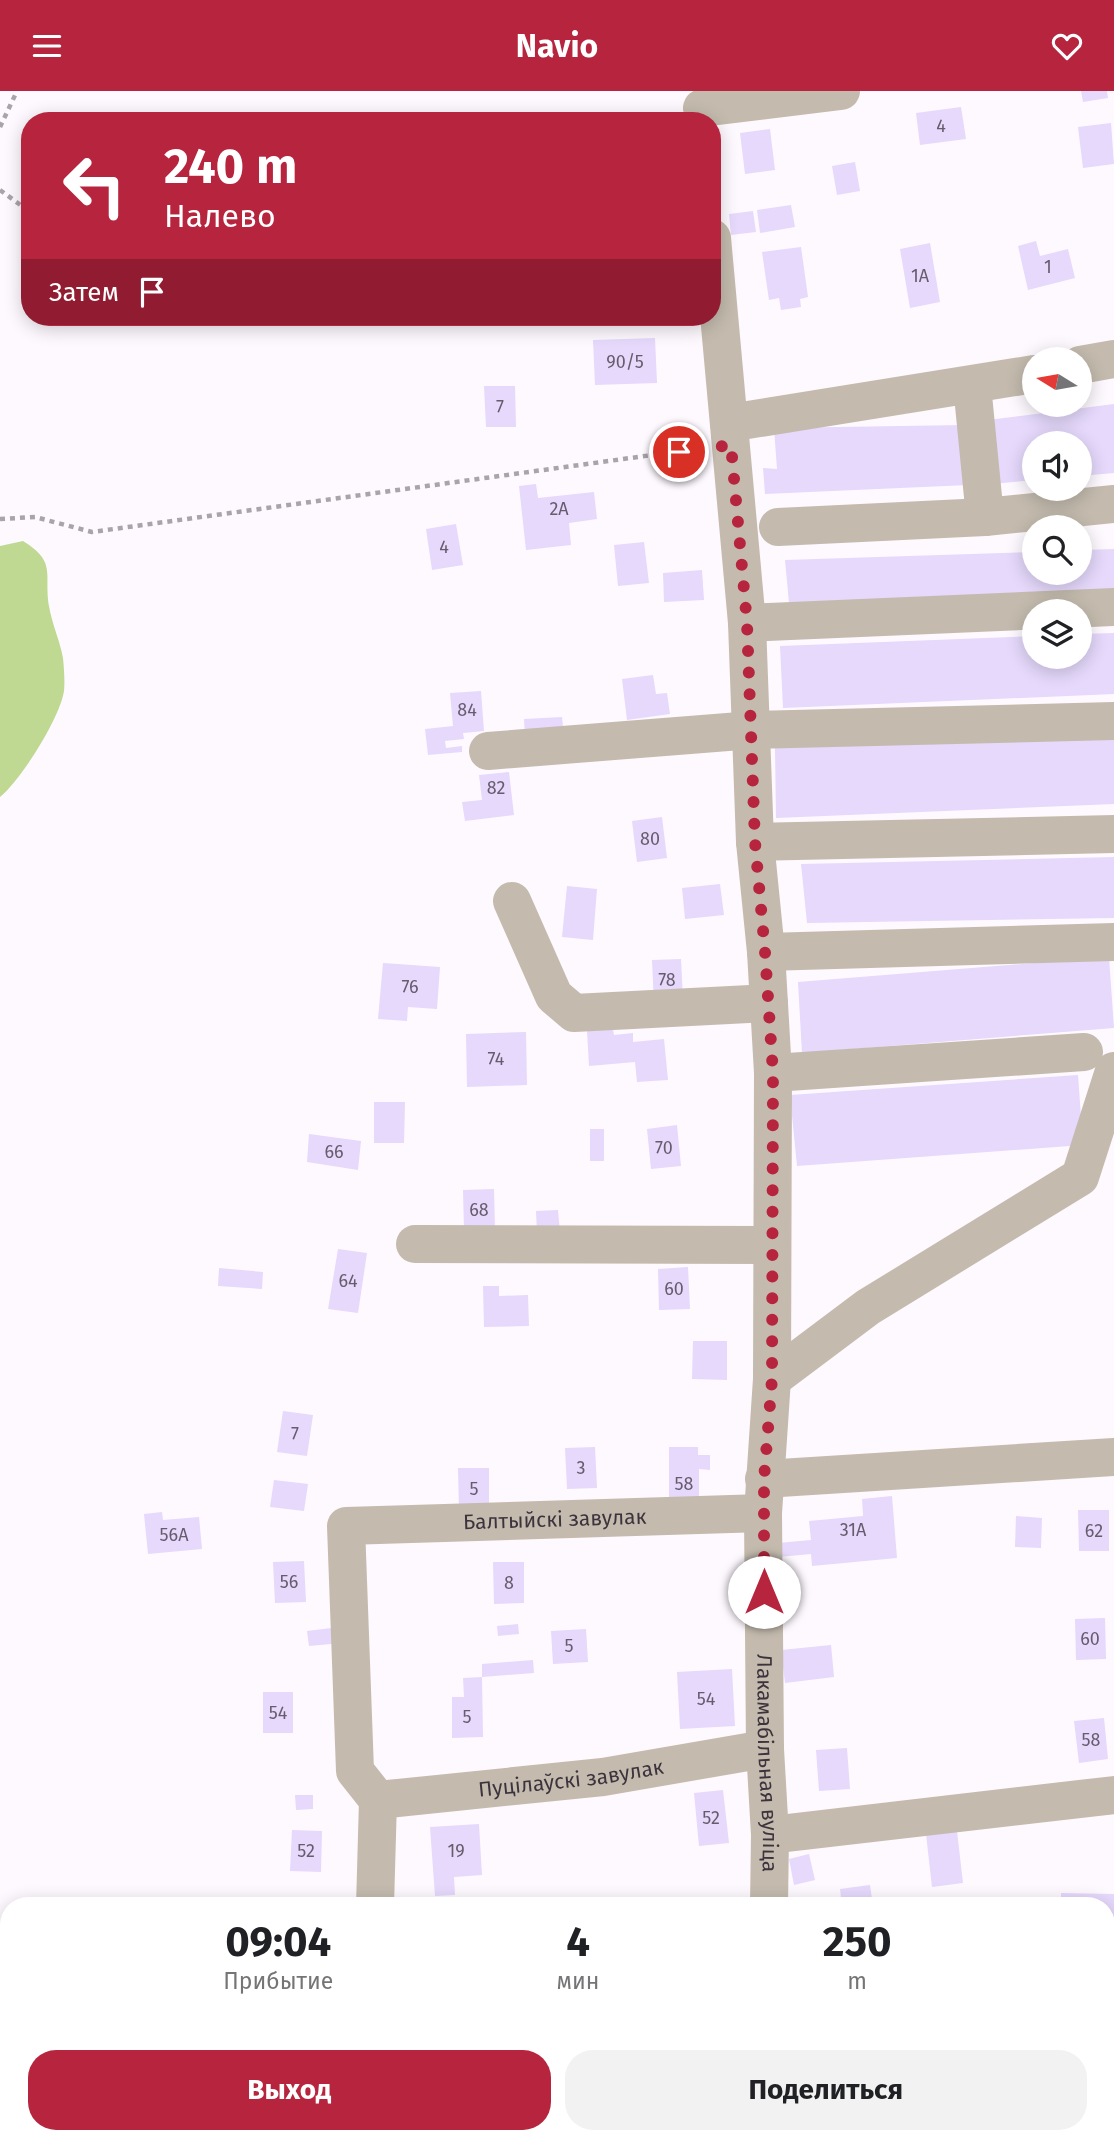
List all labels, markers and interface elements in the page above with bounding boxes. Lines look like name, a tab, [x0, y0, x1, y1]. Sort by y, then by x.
icon: menu	[28, 27, 66, 65]
text: Navio	[516, 27, 598, 65]
icon: heart	[1048, 27, 1086, 65]
house number: 4	[936, 115, 946, 137]
text: 240 m	[164, 137, 297, 196]
icon: left	[49, 140, 140, 231]
text: Налево	[164, 197, 276, 235]
house number: 1	[1044, 256, 1052, 278]
house number: 1А	[911, 265, 930, 287]
icon: arrive	[133, 273, 171, 311]
text: Затем	[49, 277, 119, 308]
north arrow	[1022, 347, 1092, 417]
map controls	[1022, 347, 1092, 669]
house number: 90/5	[606, 351, 644, 373]
house number: 7	[496, 396, 504, 418]
pin	[649, 422, 709, 482]
button: sound	[1022, 431, 1092, 501]
icon: arrive	[660, 433, 698, 471]
house number: 2А	[549, 498, 569, 520]
button: search	[1022, 515, 1092, 585]
house number: 4	[439, 536, 449, 558]
button: layers	[1022, 599, 1092, 669]
house number: 84	[457, 699, 477, 721]
house number: 82	[487, 777, 505, 799]
house number: 80	[640, 828, 660, 850]
house number: 78	[658, 969, 676, 991]
house number: 76	[401, 976, 419, 998]
house number: 74	[488, 1048, 505, 1070]
house number: 70	[655, 1137, 673, 1159]
house number: 66	[324, 1141, 344, 1163]
house number: 68	[469, 1199, 489, 1221]
house number: 64	[338, 1270, 358, 1292]
house number: 60	[664, 1278, 684, 1300]
house number: 7	[291, 1423, 299, 1445]
house number: 3	[577, 1457, 585, 1479]
house number: 58	[675, 1473, 694, 1495]
house number: 5	[469, 1478, 479, 1500]
street label: Балтыйскі завулак	[463, 1504, 647, 1535]
house number: 31А	[840, 1519, 867, 1541]
house number: 62	[1085, 1520, 1103, 1542]
house number: 56А	[160, 1524, 189, 1546]
position arrow	[727, 1555, 801, 1629]
house number: 56	[280, 1571, 298, 1593]
house number: 8	[504, 1572, 514, 1594]
house number: 60	[1080, 1628, 1100, 1650]
house number: 5	[564, 1635, 574, 1657]
street label: Лакамабільная вуліца	[751, 1654, 783, 1872]
house number: 54	[697, 1688, 716, 1710]
house number: 54	[269, 1702, 288, 1724]
house number: 5	[462, 1706, 472, 1728]
house number: 58	[1082, 1729, 1101, 1751]
street label: Пуцілаўскі завулак	[477, 1754, 666, 1803]
house number: 52	[702, 1807, 720, 1829]
house number: 52	[297, 1840, 315, 1862]
house number: 19	[447, 1840, 465, 1862]
text: 09:04	[225, 1917, 331, 1967]
text: 4	[566, 1917, 590, 1967]
text: 250	[823, 1917, 892, 1967]
text: Прибытие	[223, 1967, 333, 1995]
text: мин	[557, 1967, 599, 1995]
text: m	[847, 1967, 867, 1995]
button: Выход	[28, 2050, 551, 2130]
button: Поделиться	[565, 2050, 1087, 2130]

